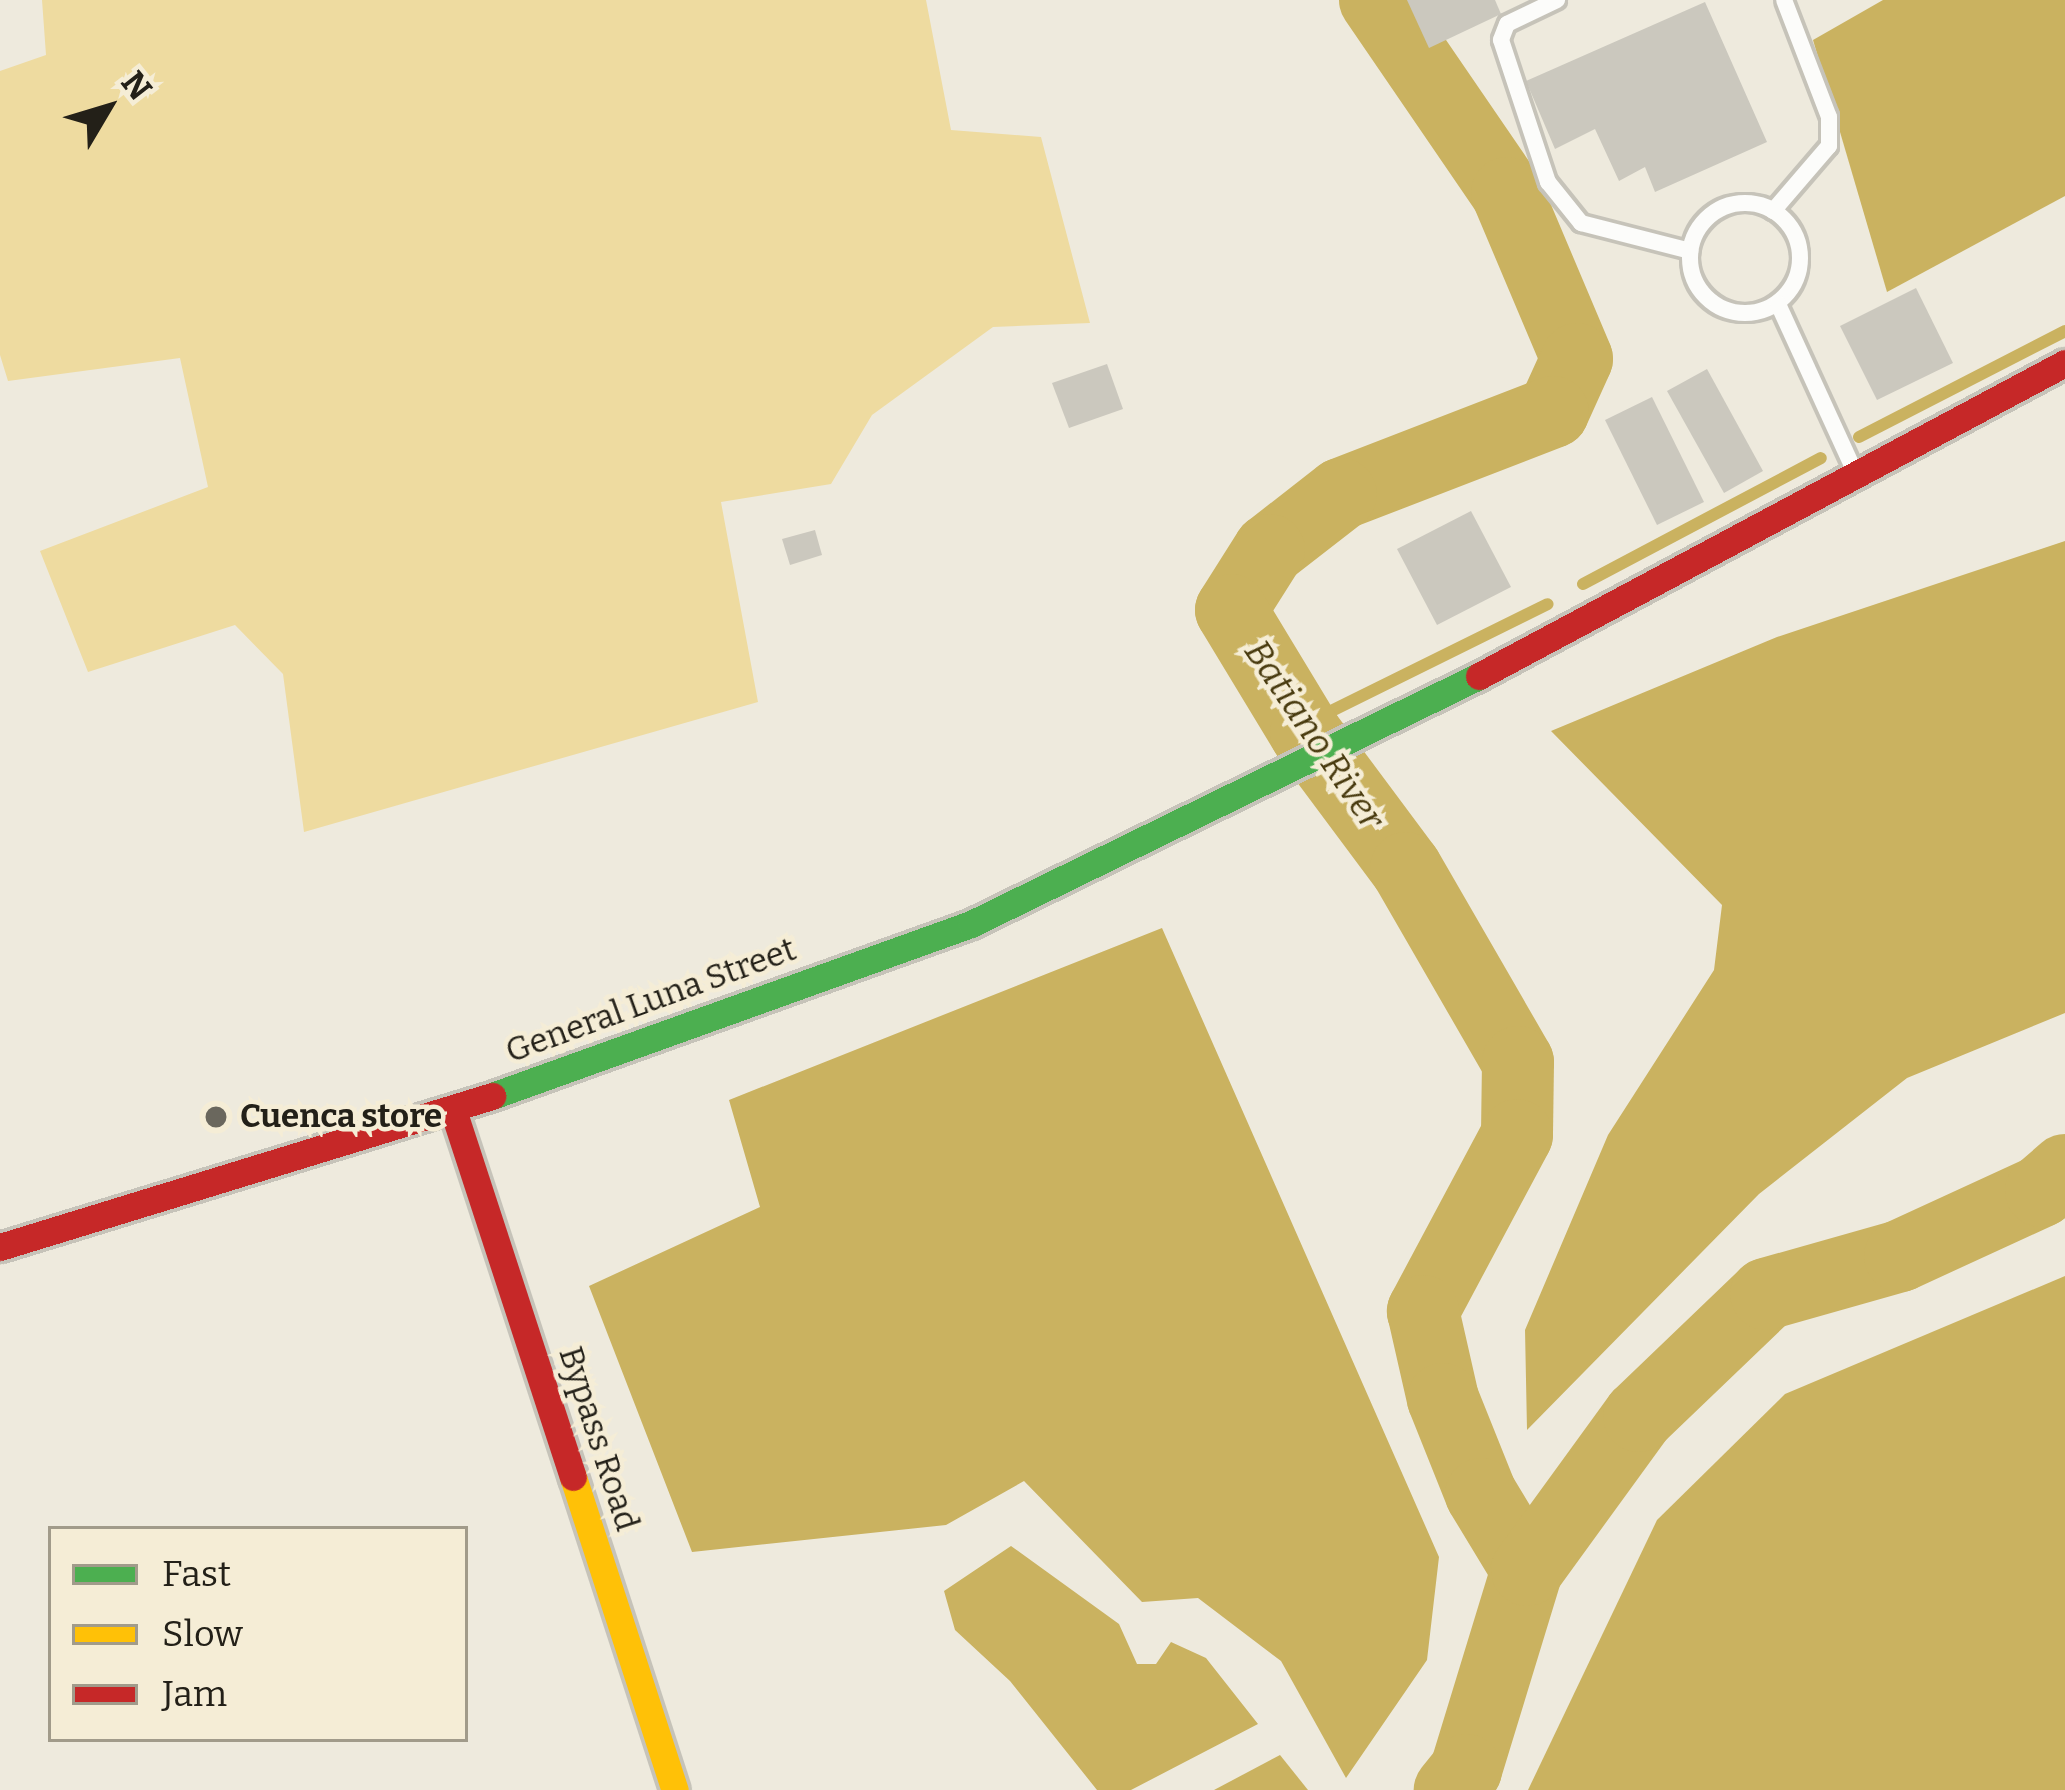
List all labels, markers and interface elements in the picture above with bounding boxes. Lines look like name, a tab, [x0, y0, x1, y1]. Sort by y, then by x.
north arrow	[48, 48, 168, 168]
text: N	[113, 63, 160, 108]
water label: Batiano River	[1235, 632, 1393, 838]
street label: General Luna Street	[501, 930, 801, 1072]
place label: Cuenca store	[240, 1097, 442, 1137]
marker: Cuenca store	[203, 1104, 229, 1130]
street label: Bypass Road	[550, 1342, 646, 1536]
legend	[48, 1526, 468, 1742]
text: Fast	[162, 1552, 231, 1596]
text: Slow	[162, 1612, 243, 1656]
text: Jam	[162, 1672, 227, 1716]

